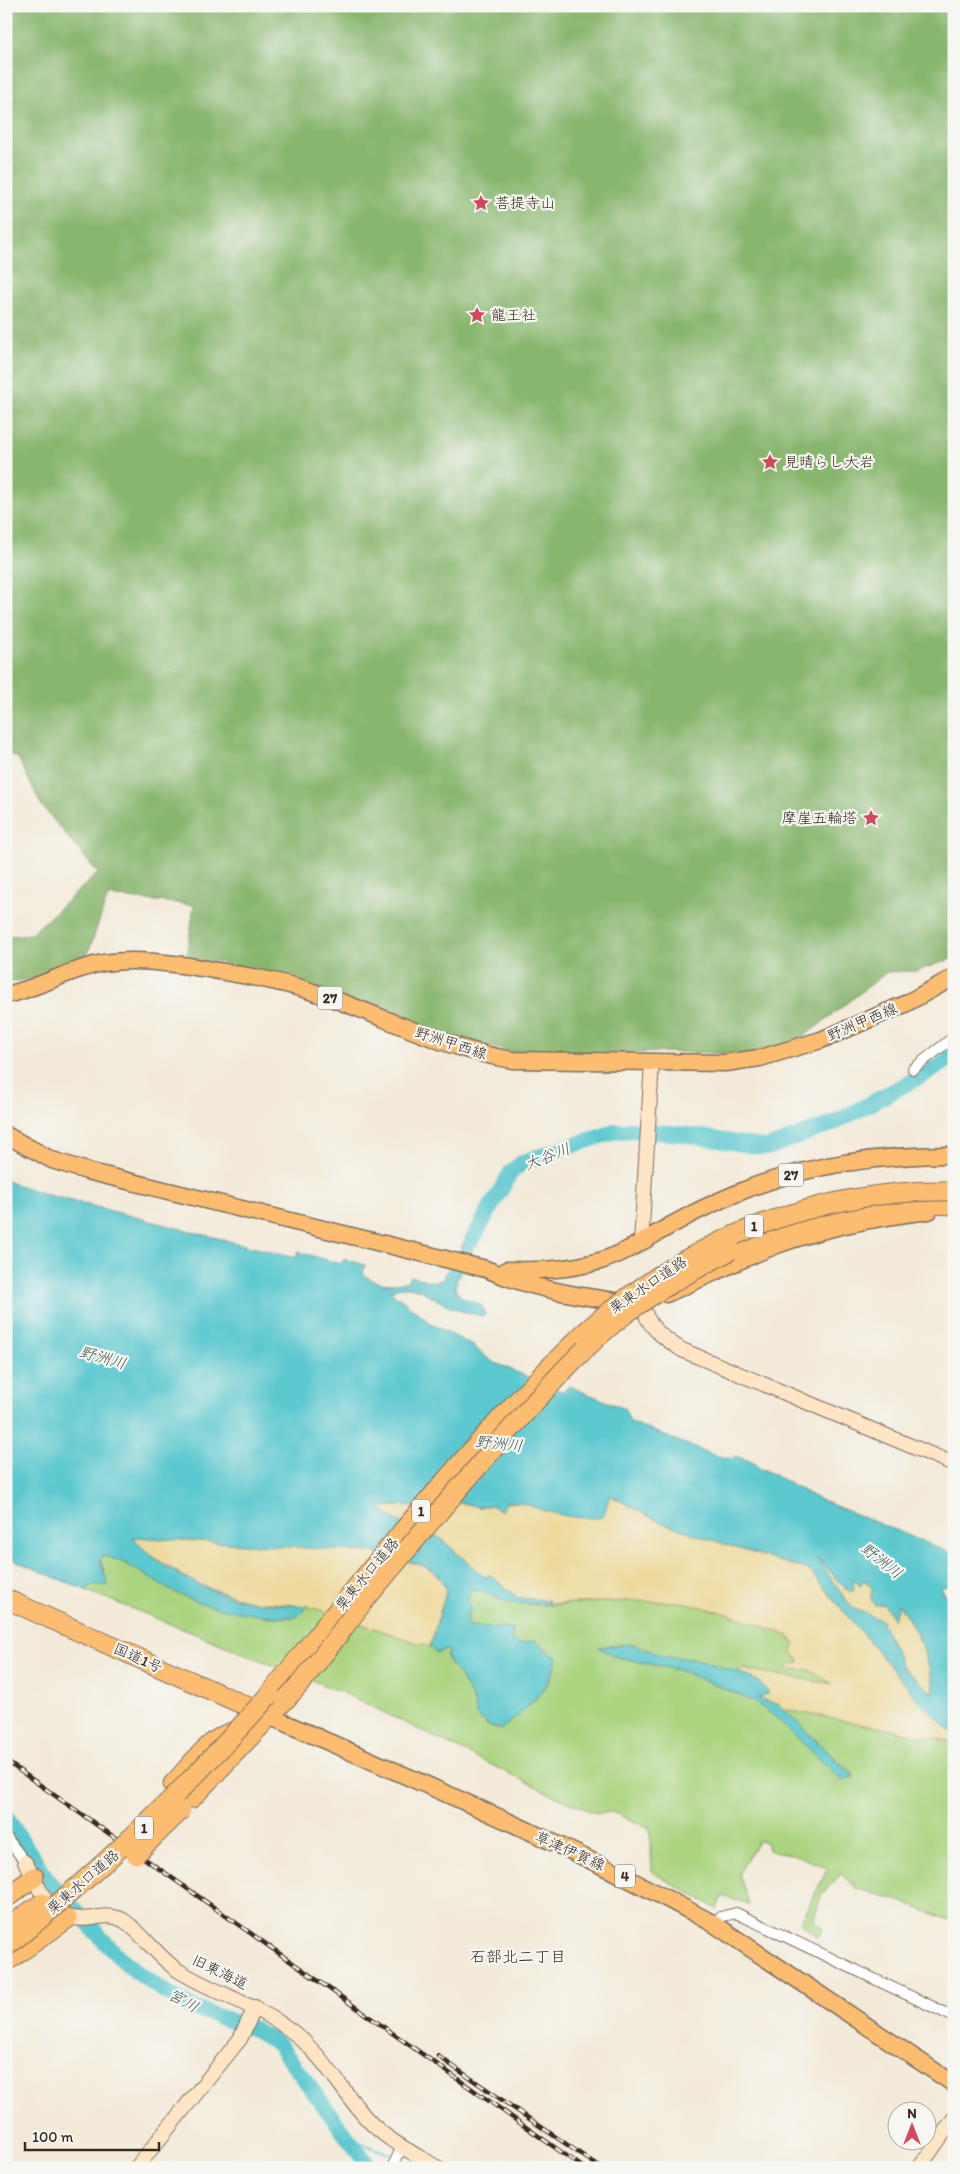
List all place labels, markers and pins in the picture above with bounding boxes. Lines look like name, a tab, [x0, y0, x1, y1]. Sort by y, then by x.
place icon: 菩提寺山	[471, 193, 491, 213]
place label: 菩提寺山	[495, 194, 555, 212]
place icon: 龍王社	[467, 305, 487, 325]
place label: 龍王社	[491, 306, 536, 324]
place icon: 見晴らし大岩	[760, 452, 780, 472]
place label: 見晴らし大岩	[784, 453, 874, 471]
place icon: 摩崖五輪塔	[861, 808, 881, 828]
place label: 摩崖五輪塔	[782, 809, 857, 827]

